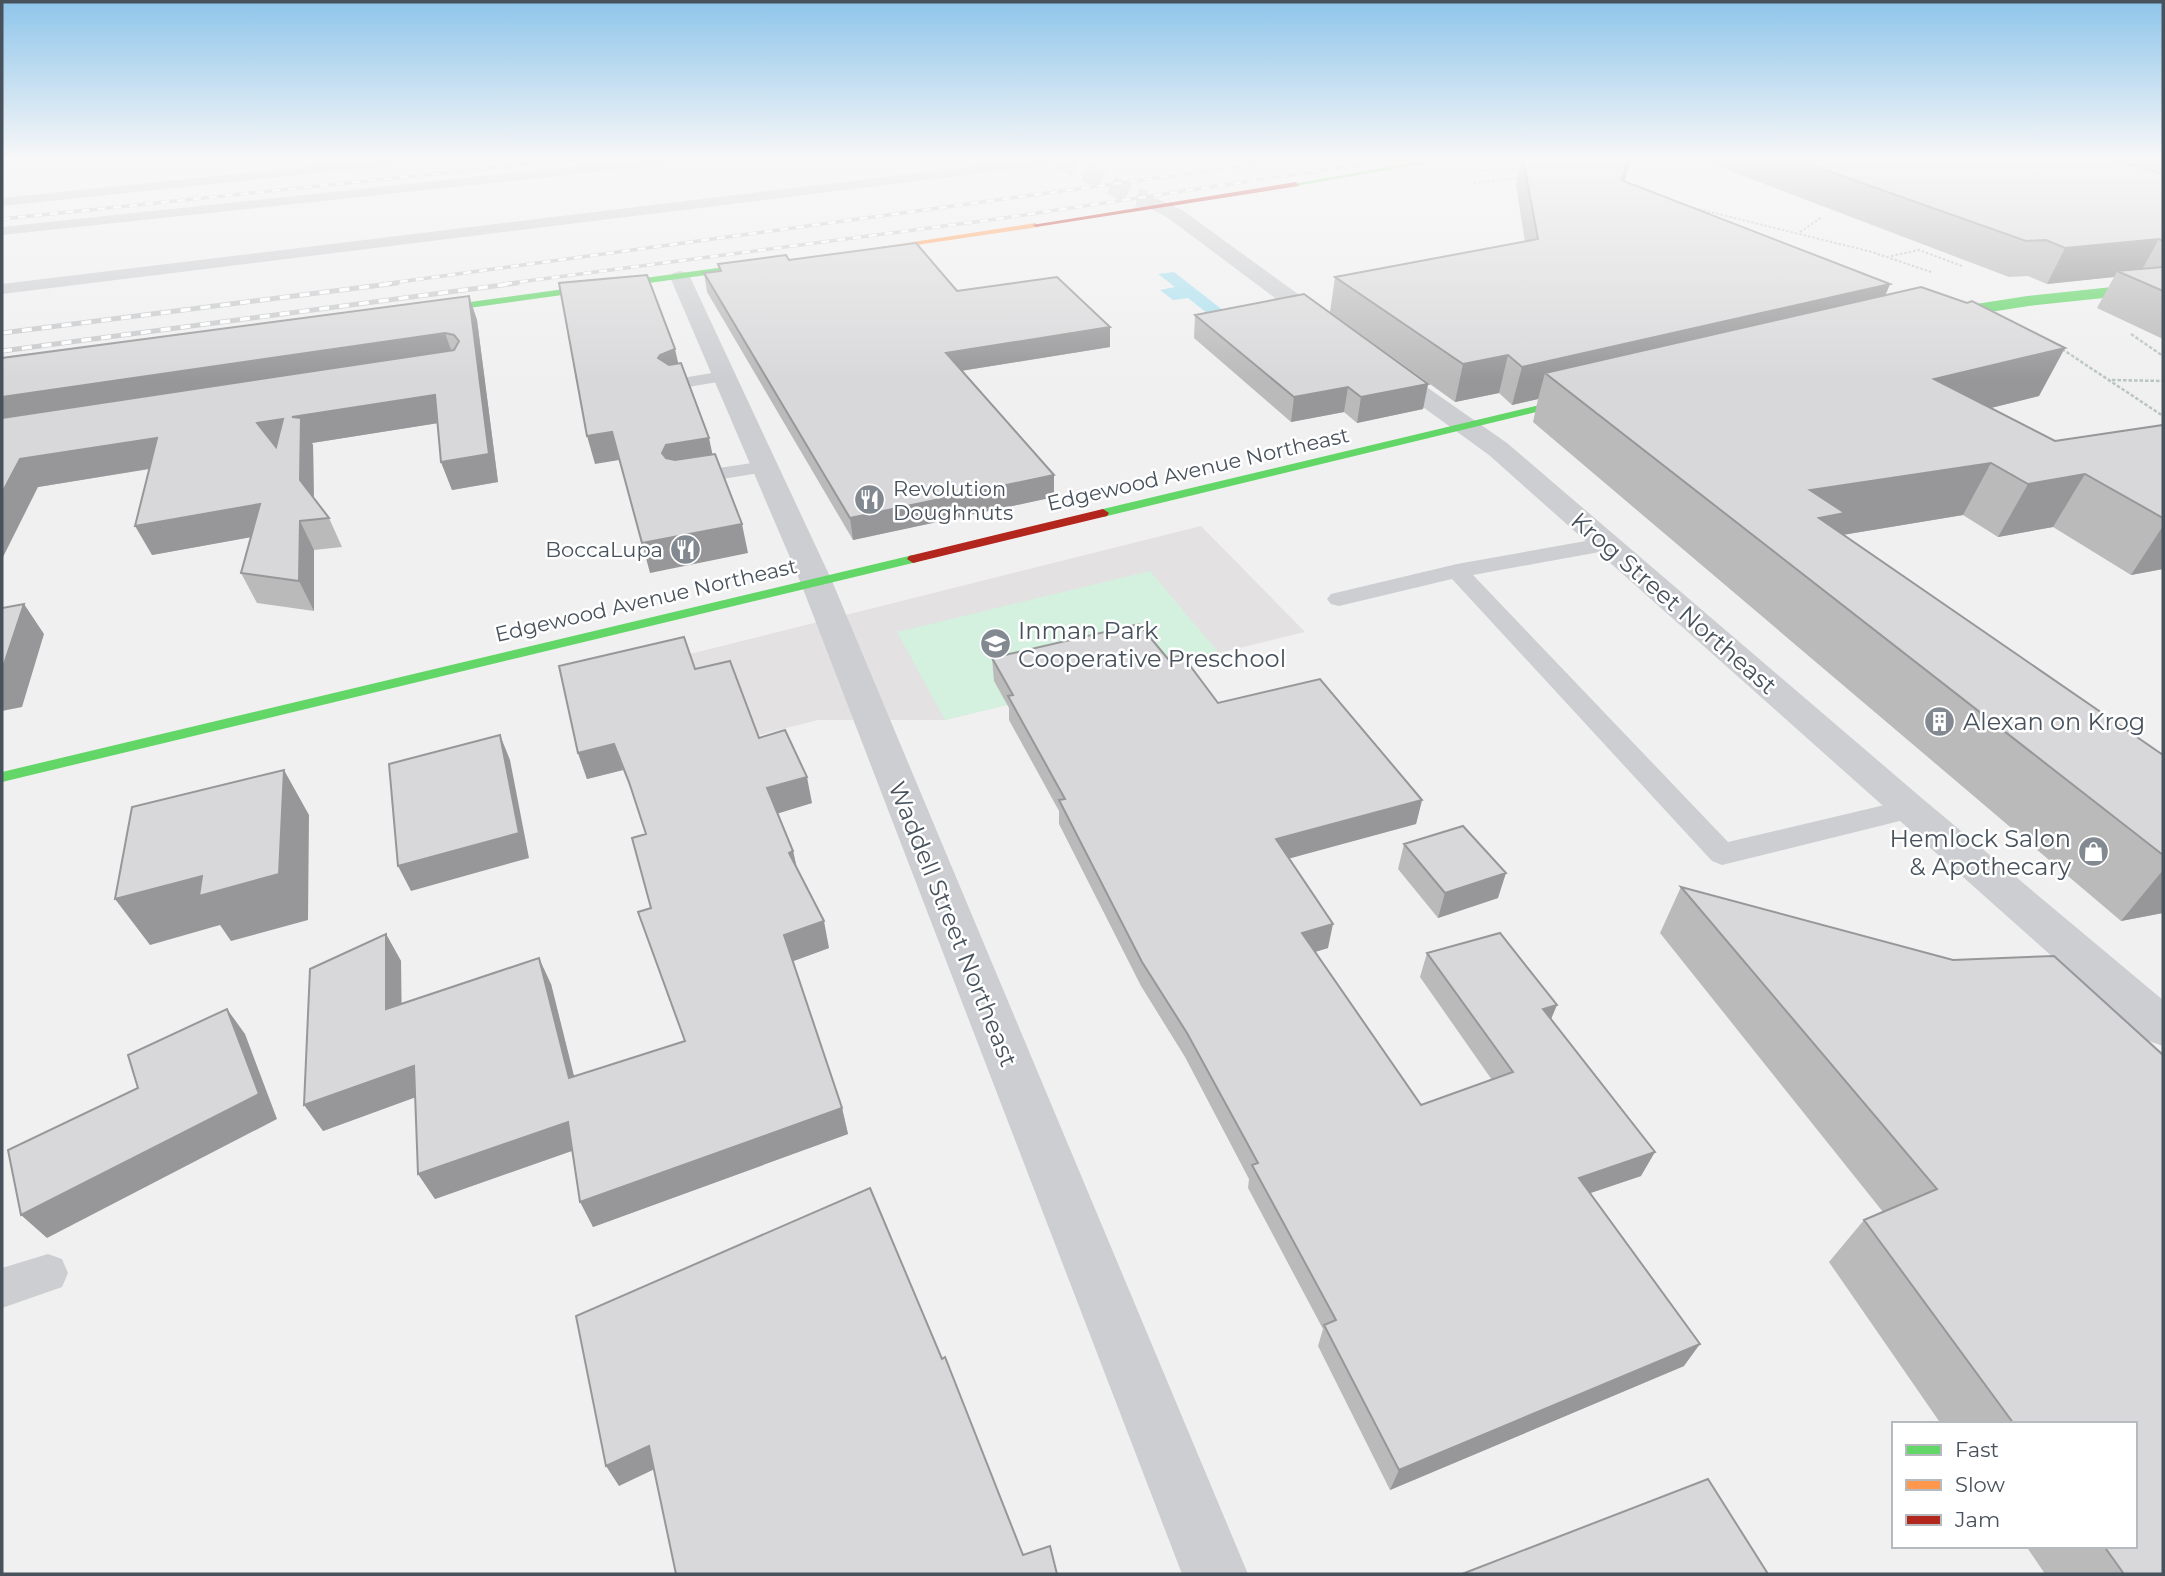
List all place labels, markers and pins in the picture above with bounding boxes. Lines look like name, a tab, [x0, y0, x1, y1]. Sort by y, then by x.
place label: Revolution Doughnuts	[893, 476, 1013, 525]
restaurant icon: Revolution Doughnuts	[853, 483, 887, 517]
restaurant icon: BoccaLupa	[669, 532, 703, 566]
place label: BoccaLupa	[545, 537, 663, 562]
place label: Inman Park Cooperative Preschool	[1018, 616, 1286, 673]
school or university icon: Inman Park Cooperative Preschool	[978, 627, 1012, 661]
building icon: Alexan on Krog	[1923, 704, 1957, 738]
place label: Alexan on Krog	[1963, 707, 2145, 736]
place label: Hemlock Salon & Apothecary	[1889, 824, 2071, 881]
shop icon: Hemlock Salon & Apothecary	[2077, 835, 2111, 869]

